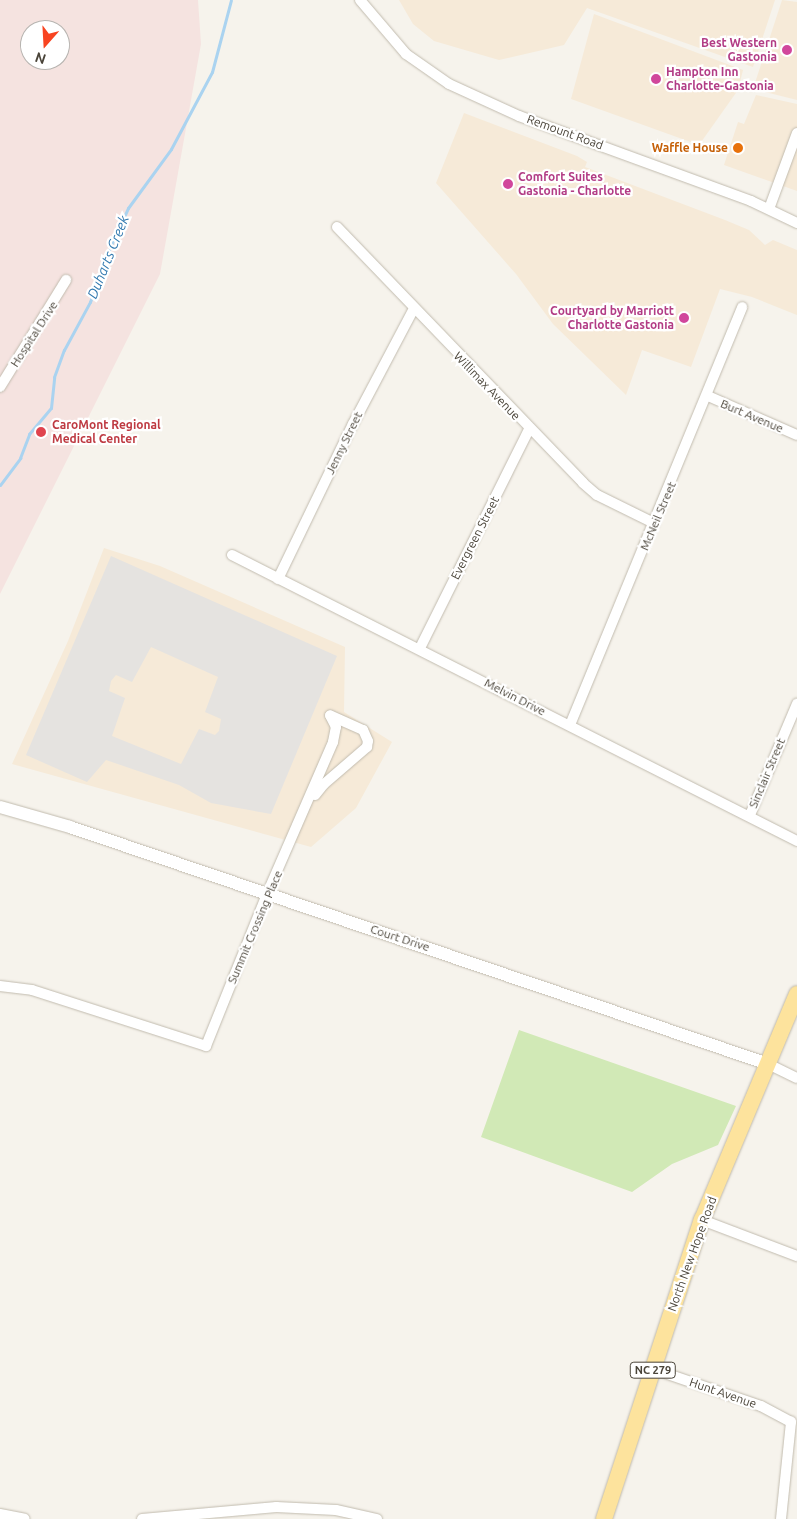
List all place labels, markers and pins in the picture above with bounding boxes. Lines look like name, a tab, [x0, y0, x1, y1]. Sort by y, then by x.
place label: Best Western Gastonia	[701, 36, 777, 64]
marker: Best Western Gastonia	[781, 44, 793, 56]
place label: Hampton Inn Charlotte-Gastonia	[666, 65, 774, 93]
marker: Hampton Inn Charlotte-Gastonia	[650, 73, 662, 85]
place label: Waffle House	[652, 141, 728, 155]
marker: Waffle House	[732, 142, 744, 154]
place label: Comfort Suites Gastonia - Charlotte	[518, 170, 631, 198]
marker: Comfort Suites Gastonia - Charlotte	[502, 178, 514, 190]
place label: Courtyard by Marriott Charlotte Gastonia	[550, 304, 674, 332]
marker: Courtyard by Marriott Charlotte Gastonia	[678, 312, 690, 324]
place label: CaroMont Regional Medical Center	[52, 418, 161, 446]
marker: CaroMont Regional Medical Center	[34, 425, 48, 439]

